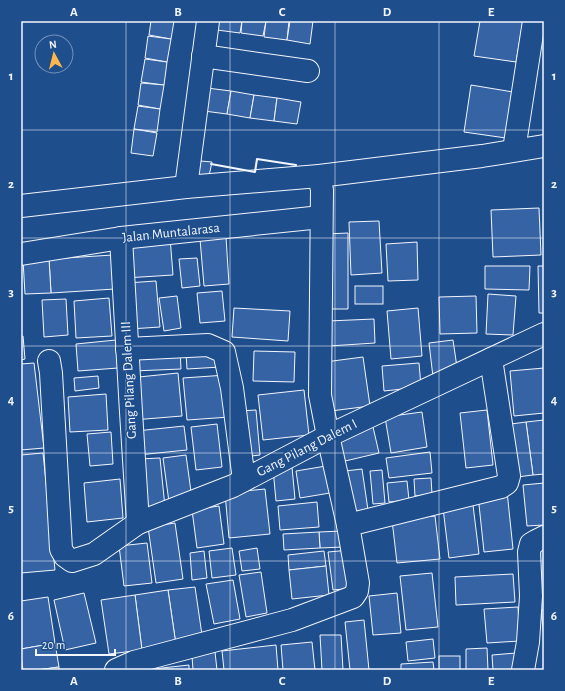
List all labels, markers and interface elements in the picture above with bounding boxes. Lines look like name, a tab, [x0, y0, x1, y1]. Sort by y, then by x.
text: A	[70, 6, 78, 19]
text: B	[174, 6, 182, 19]
text: C	[279, 6, 286, 19]
text: D	[383, 6, 392, 19]
text: E	[488, 6, 495, 19]
north arrow	[34, 34, 74, 74]
text: N	[48, 39, 57, 50]
text: 1	[9, 70, 13, 83]
text: 1	[552, 70, 556, 83]
text: 2	[8, 178, 14, 191]
text: 2	[551, 178, 557, 191]
street label: Jalan Muntalarasa	[122, 221, 221, 245]
text: 3	[8, 286, 14, 299]
text: 3	[551, 286, 557, 299]
street label: Gang Pilang Dalem III	[119, 321, 139, 439]
text: 4	[8, 394, 15, 407]
text: 4	[551, 394, 558, 407]
street label: Gang Pilang Dalem I	[255, 417, 359, 479]
text: 5	[8, 502, 14, 515]
text: 5	[551, 502, 557, 515]
text: 6	[8, 610, 14, 623]
text: 6	[551, 610, 557, 623]
scale bar	[36, 631, 115, 657]
text: 20 m	[42, 639, 65, 651]
text: A	[70, 675, 78, 688]
text: B	[174, 675, 182, 688]
text: C	[279, 675, 286, 688]
text: D	[383, 675, 392, 688]
text: E	[488, 675, 495, 688]

